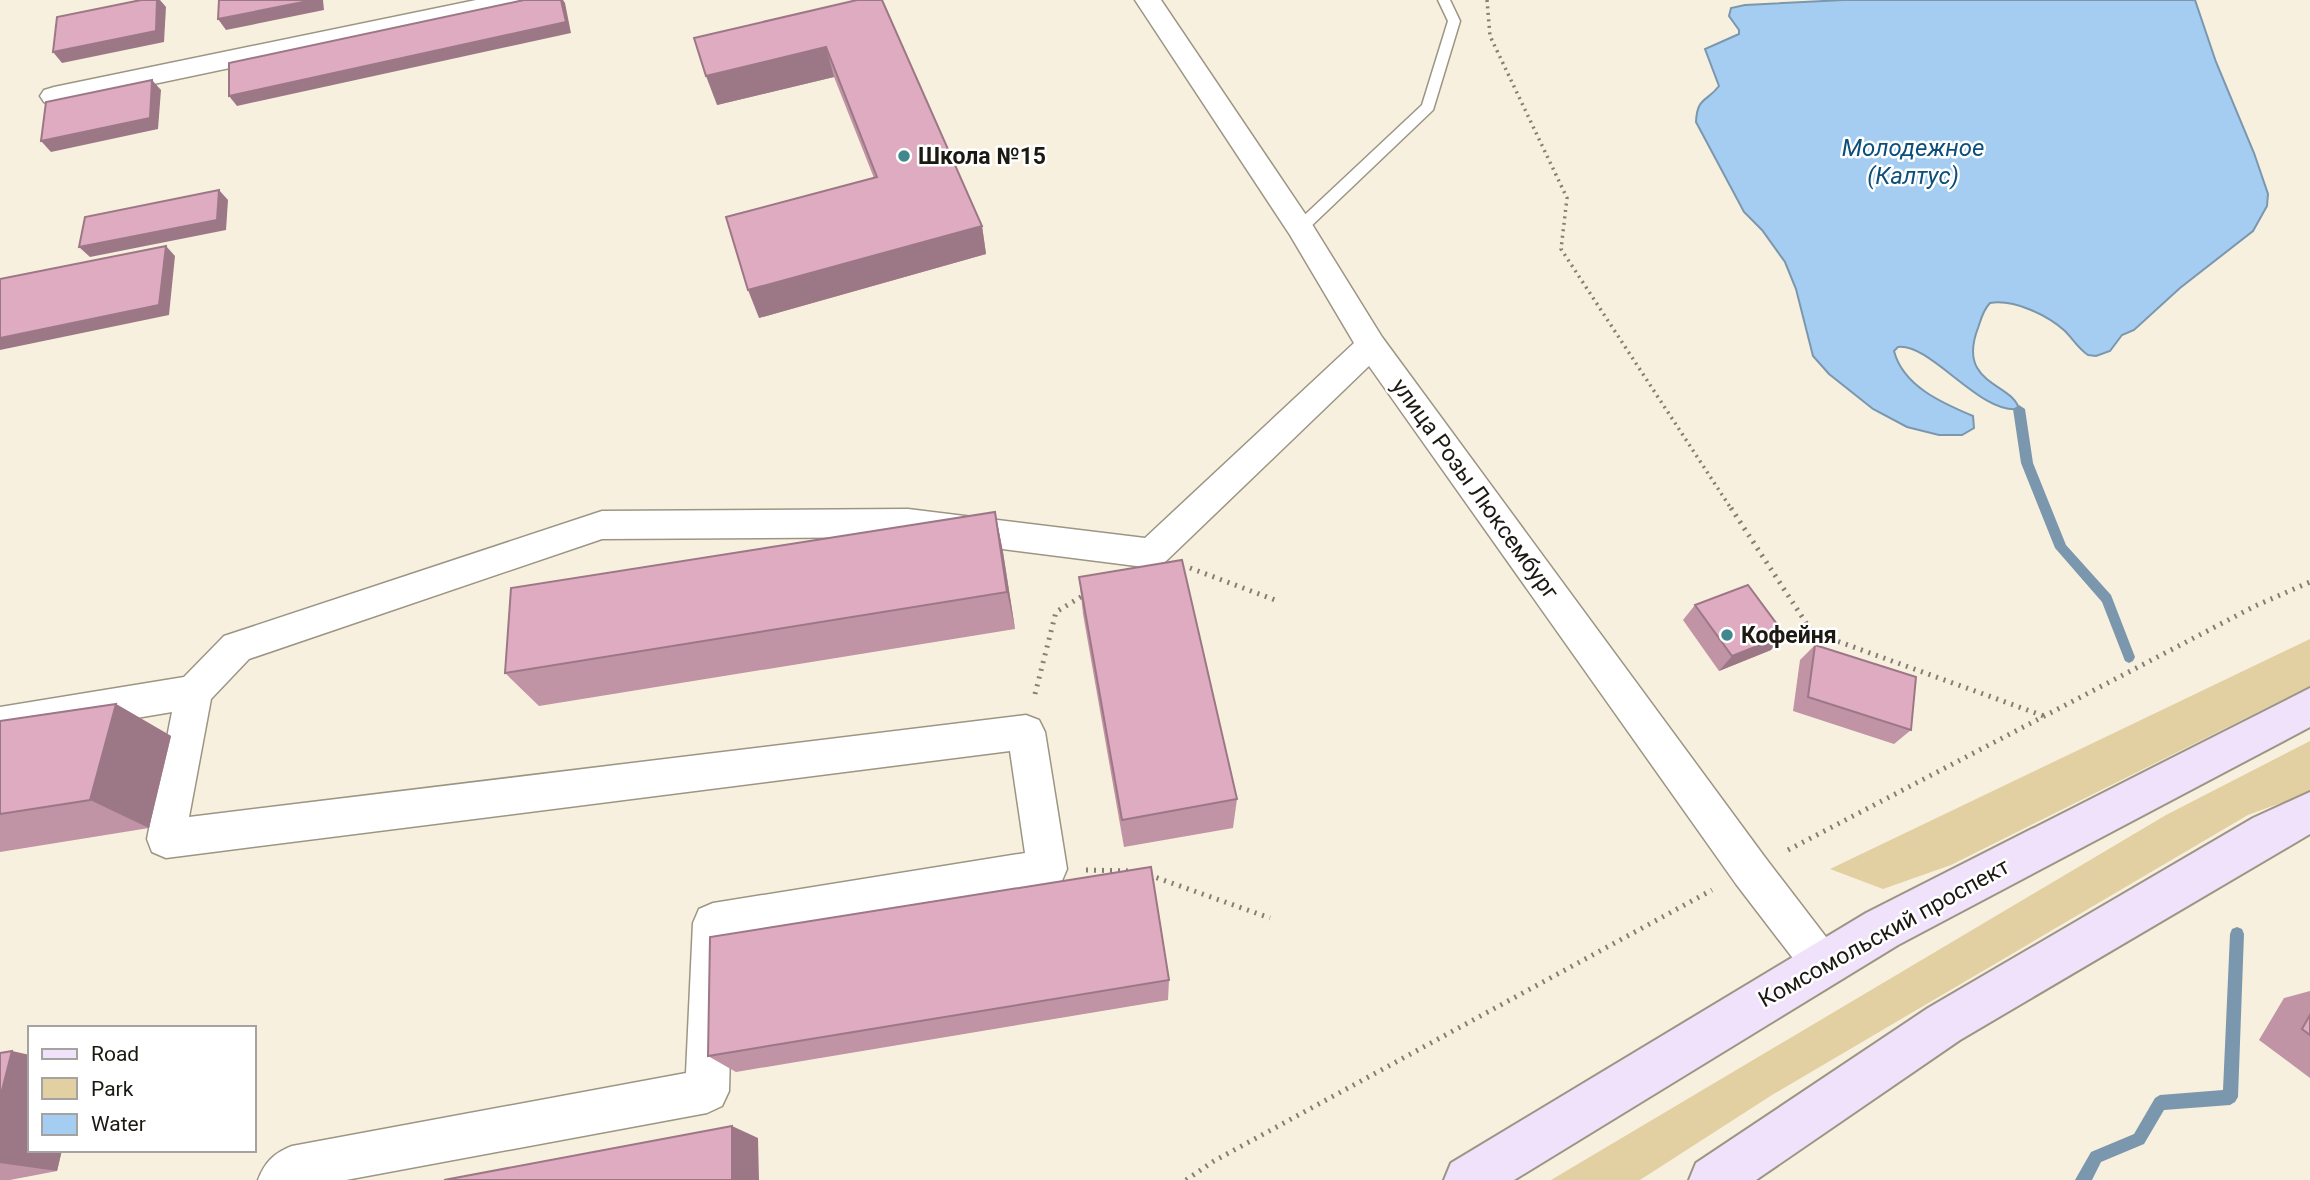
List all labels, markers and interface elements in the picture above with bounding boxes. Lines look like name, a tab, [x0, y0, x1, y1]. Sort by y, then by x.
water label: Молодежное (Калтус)	[1842, 134, 1984, 190]
place label: Школа №15	[918, 143, 1046, 170]
marker: Школа №15	[896, 148, 912, 164]
street label: улица Розы Люксембург	[1386, 373, 1564, 605]
place label: Кофейня	[1741, 622, 1837, 649]
marker: Кофейня	[1719, 627, 1735, 643]
street label: Комсомольский проспект	[1754, 853, 2014, 1013]
legend	[28, 1026, 256, 1152]
text: Road	[91, 1042, 139, 1066]
text: Park	[91, 1077, 134, 1101]
text: Water	[91, 1112, 146, 1136]

